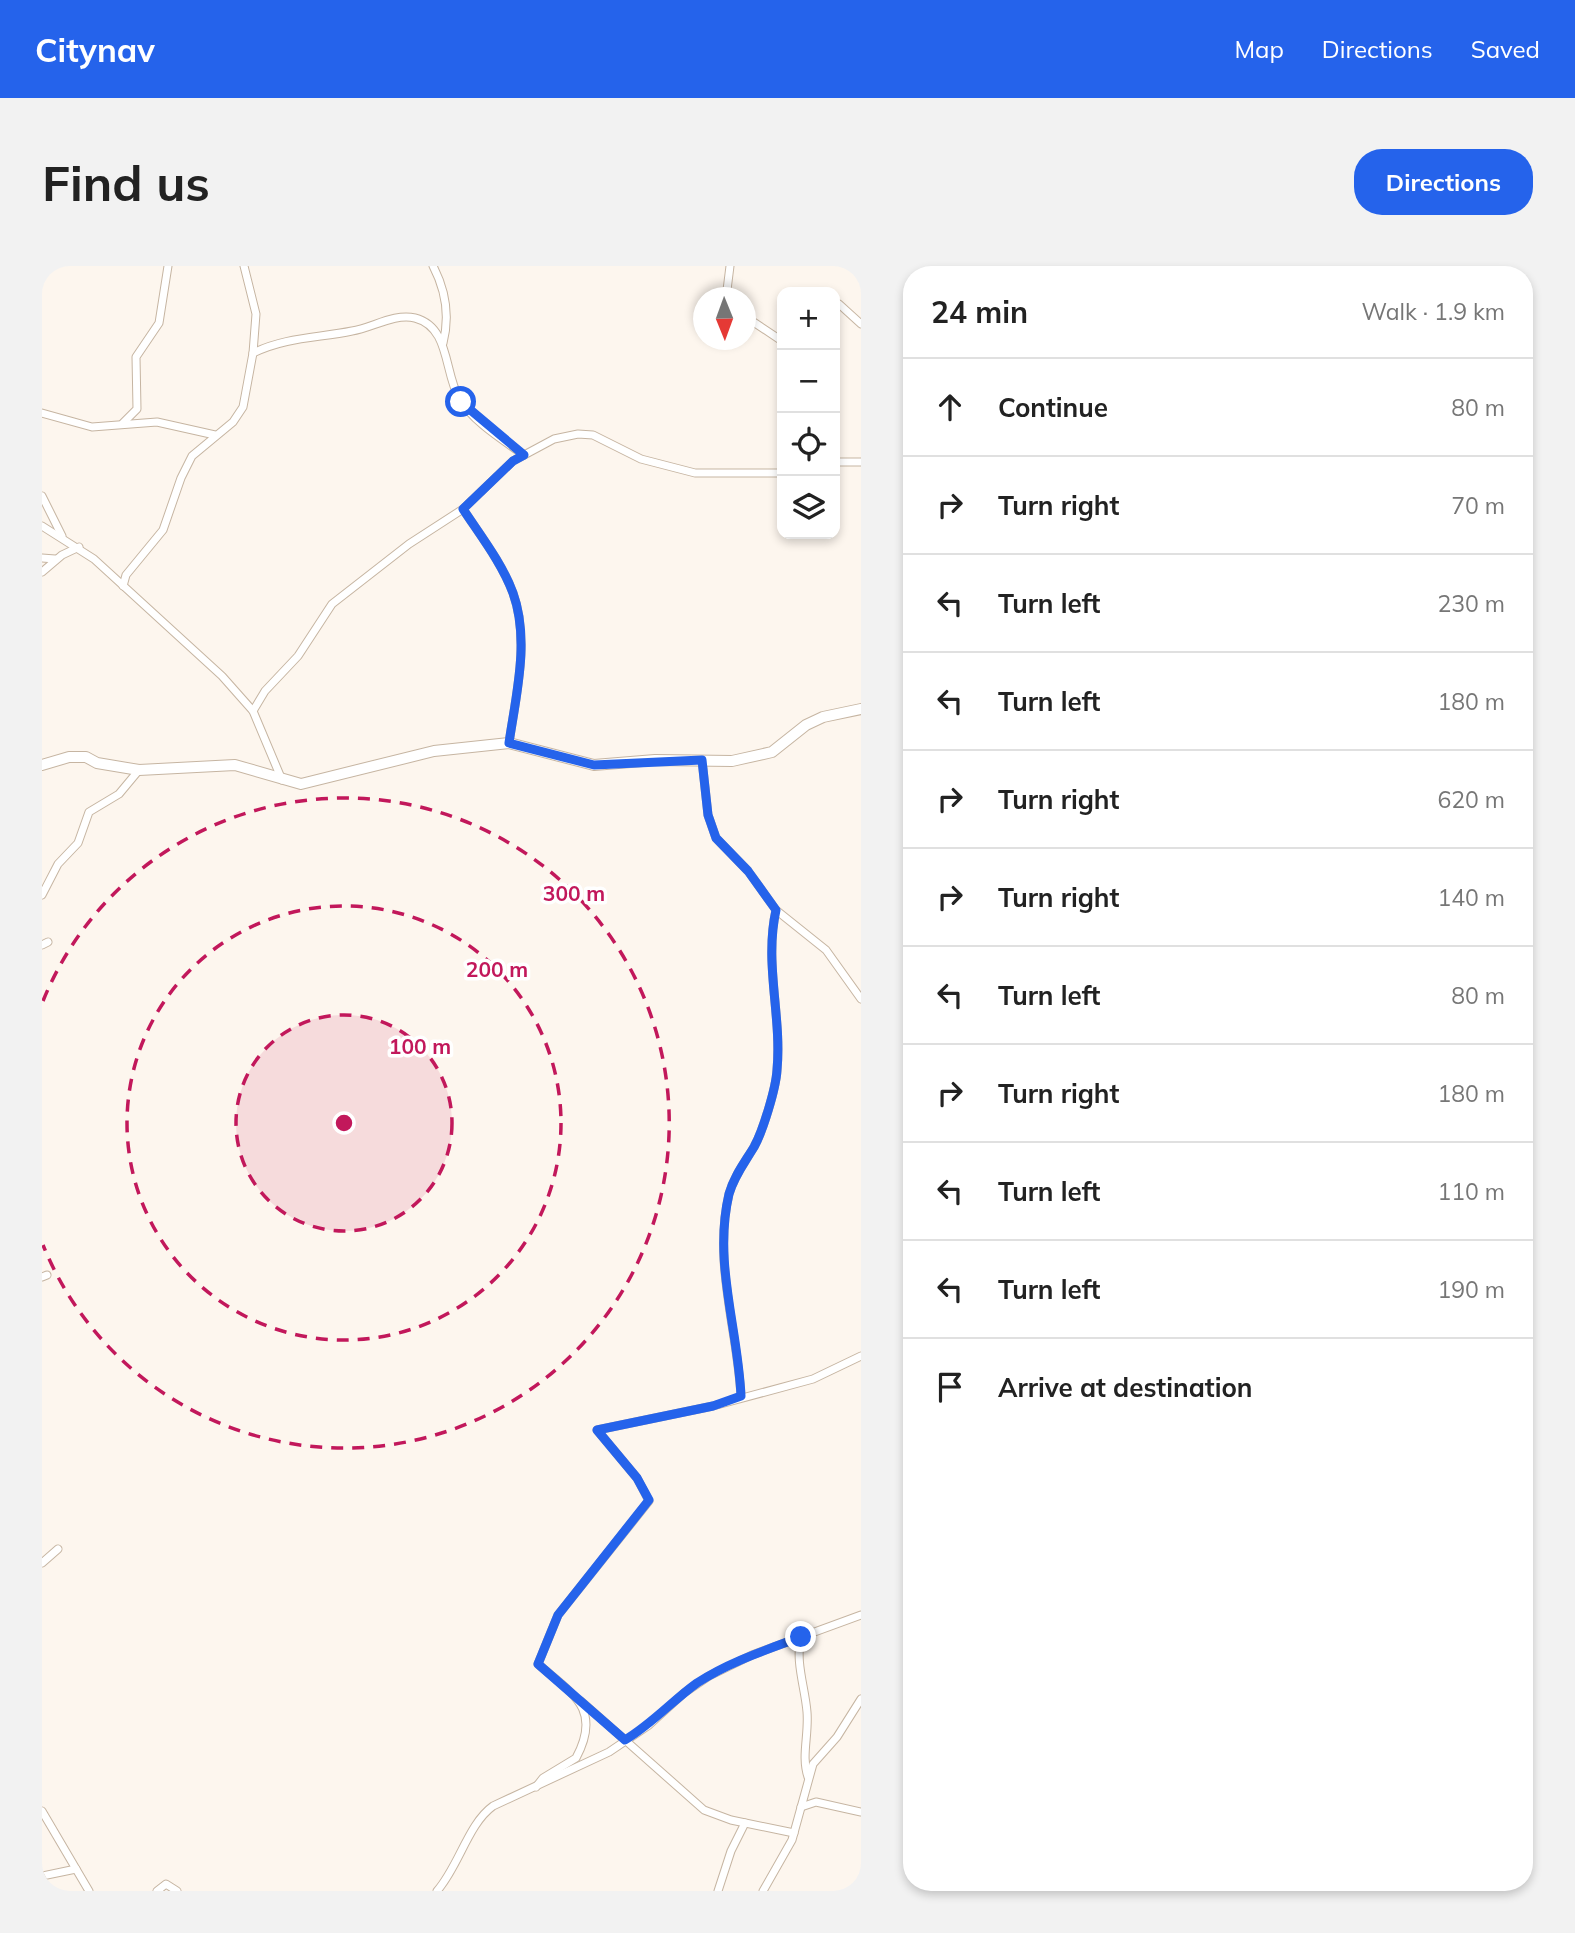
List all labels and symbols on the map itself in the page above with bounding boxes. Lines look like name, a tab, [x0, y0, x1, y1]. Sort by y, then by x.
north arrow	[693, 287, 756, 350]
route start	[445, 386, 476, 417]
text: 300 m	[543, 880, 605, 906]
text: 200 m	[466, 956, 528, 982]
text: 100 m	[389, 1033, 451, 1059]
centre of rings	[332, 1111, 356, 1135]
route end	[785, 1621, 816, 1652]

